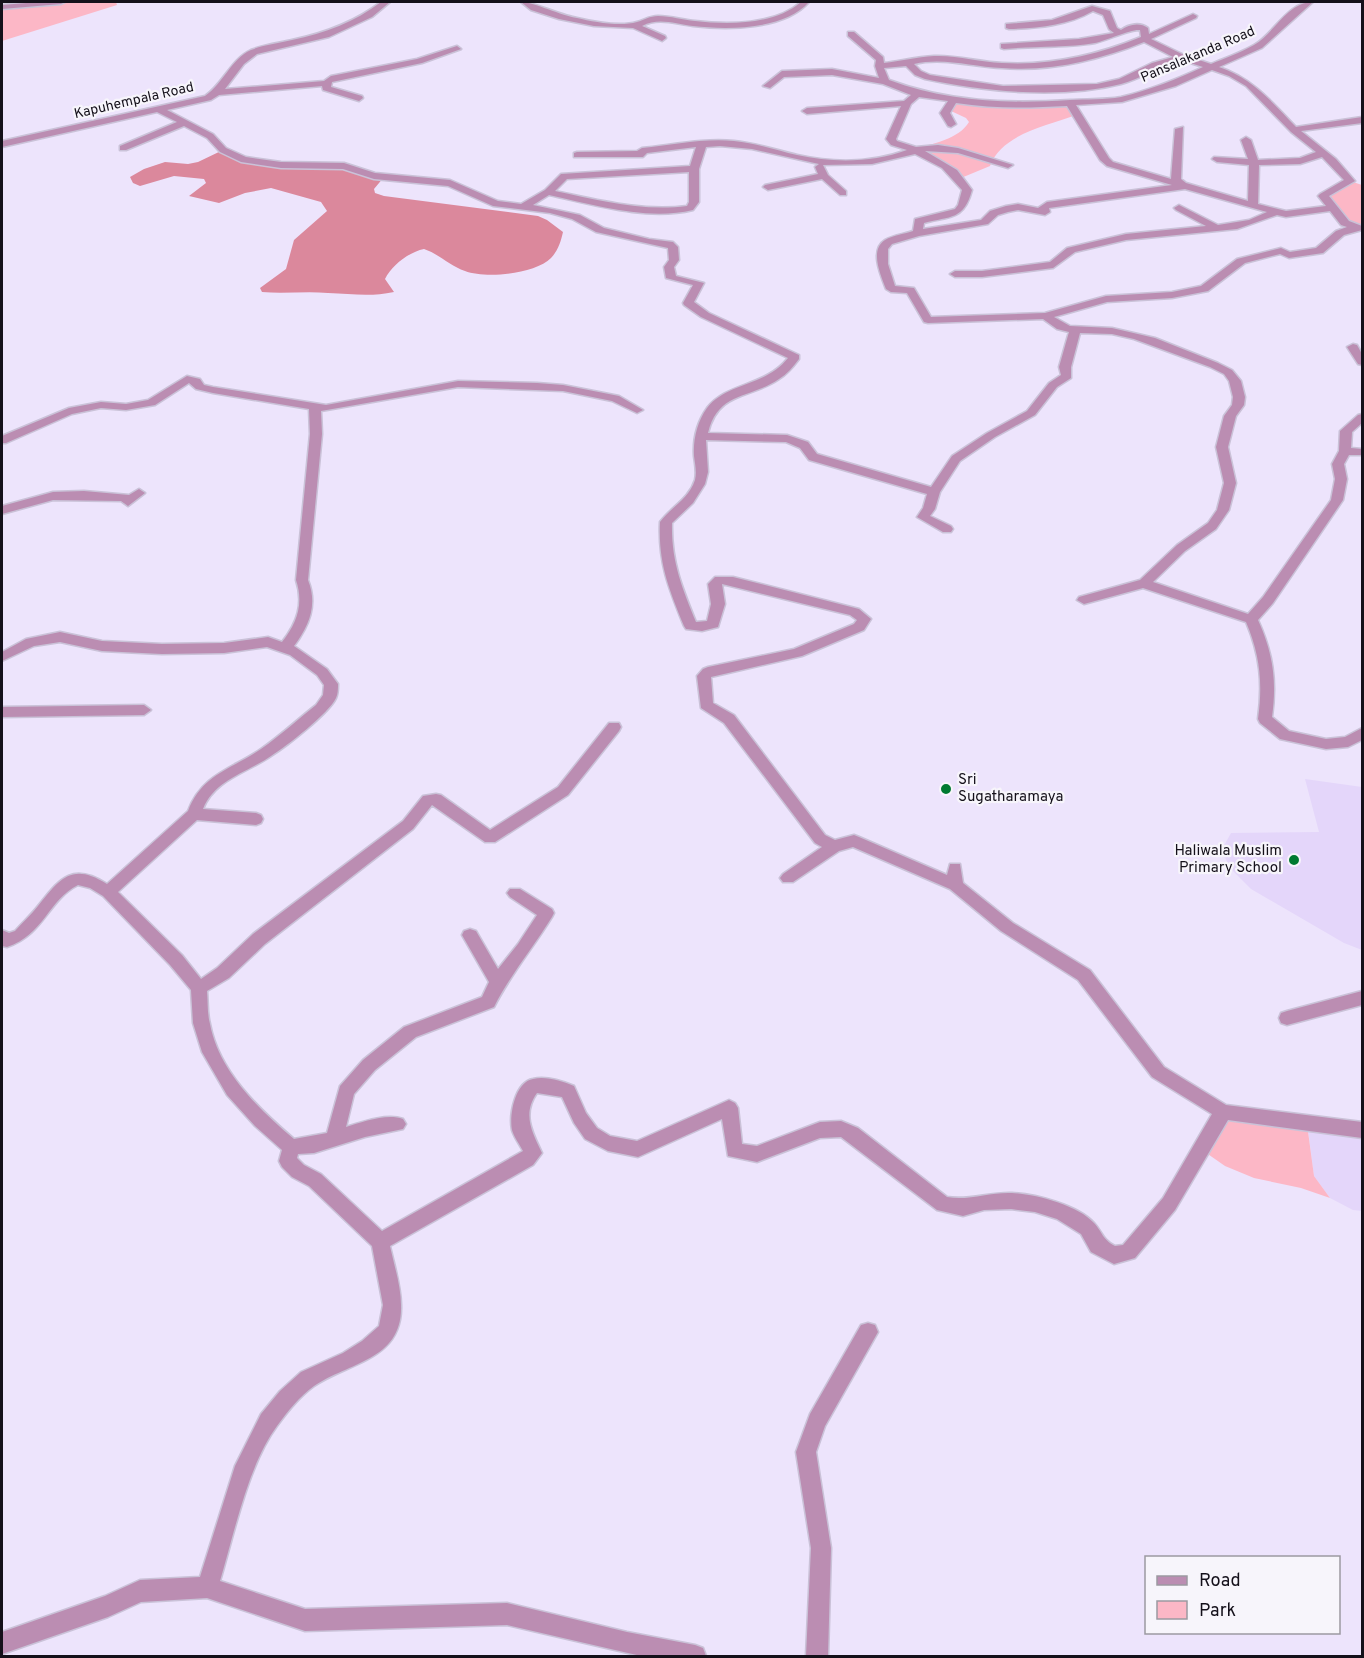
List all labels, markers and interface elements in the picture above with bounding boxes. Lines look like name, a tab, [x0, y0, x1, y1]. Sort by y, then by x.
street label: Pansalakanda Road	[1138, 23, 1258, 87]
street label: Kapuhempala Road	[72, 79, 196, 123]
place label: Sri Sugatharamaya	[958, 771, 1063, 807]
marker: Sri Sugatharamaya	[939, 782, 953, 796]
place label: Haliwala Muslim Primary School	[1175, 842, 1282, 878]
marker: Haliwala Muslim Primary School	[1287, 853, 1301, 867]
legend	[1145, 1556, 1340, 1634]
text: Road	[1199, 1570, 1241, 1593]
text: Park	[1199, 1600, 1236, 1623]

